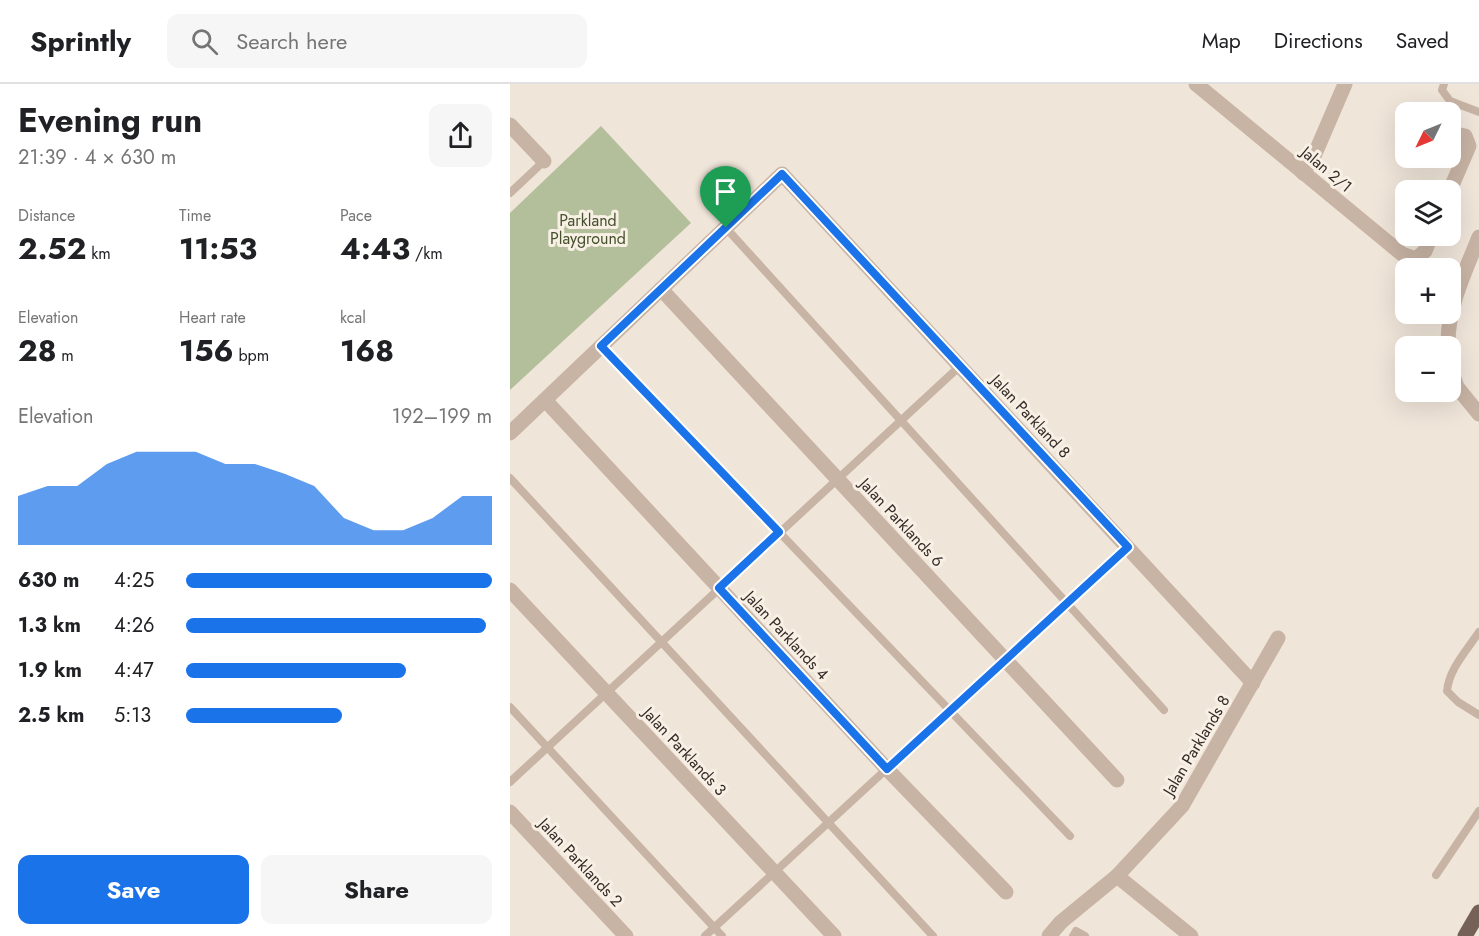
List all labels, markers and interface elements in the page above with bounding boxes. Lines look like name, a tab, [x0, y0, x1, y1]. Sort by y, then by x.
search box	[167, 14, 587, 68]
text: Sprintly	[30, 21, 131, 62]
icon: search	[188, 25, 221, 58]
text: Search here	[236, 25, 347, 57]
text: Map	[1202, 26, 1241, 56]
text: Directions	[1274, 26, 1363, 56]
text: Saved	[1396, 26, 1449, 56]
text: Evening run	[18, 97, 202, 144]
north arrow	[1395, 102, 1461, 168]
map controls	[1395, 102, 1461, 402]
button: share	[429, 104, 492, 167]
street label: Jalan 2/1	[1295, 140, 1357, 198]
text: 21:39 · 4 × 630 m	[18, 143, 176, 172]
pin	[700, 166, 751, 228]
icon: arrive	[709, 175, 742, 208]
button: layers	[1395, 180, 1461, 246]
text: Distance	[18, 204, 75, 227]
text: Time	[179, 204, 211, 227]
text: Pace	[340, 204, 372, 227]
park label: Parkland Playground	[550, 209, 626, 250]
text: 2.52	[18, 227, 86, 270]
text: 11:53	[179, 227, 257, 270]
text: 4:43	[340, 227, 410, 270]
text: km	[86, 242, 111, 265]
text: /km	[410, 242, 443, 265]
button: +	[1395, 258, 1461, 324]
text: Elevation	[18, 306, 78, 329]
text: Heart rate	[179, 306, 246, 329]
text: kcal	[340, 306, 366, 329]
text: 28	[18, 329, 57, 372]
text: 156	[179, 329, 234, 372]
text: 168	[340, 329, 394, 372]
button: −	[1395, 336, 1461, 402]
text: m	[57, 344, 74, 367]
text: bpm	[234, 344, 269, 367]
street label: Jalan Parkland 8	[984, 368, 1076, 463]
text: Elevation	[18, 402, 93, 431]
text: 192–199 m	[392, 402, 492, 431]
street label: Jalan Parklands 6	[853, 471, 949, 572]
text: 630 m	[18, 566, 79, 595]
text: 4:25	[114, 566, 154, 595]
street label: Jalan Parklands 4	[738, 584, 834, 685]
text: 1.3 km	[18, 611, 81, 640]
text: 4:26	[114, 611, 155, 640]
text: 1.9 km	[18, 656, 82, 685]
text: 4:47	[114, 656, 154, 685]
street label: Jalan Parklands 8	[1156, 691, 1236, 802]
text: 2.5 km	[18, 701, 84, 730]
text: 5:13	[114, 701, 151, 730]
street label: Jalan Parklands 3	[636, 701, 732, 801]
street label: Jalan Parklands 2	[532, 811, 628, 912]
button: Save	[18, 855, 249, 924]
button: Share	[261, 855, 492, 924]

